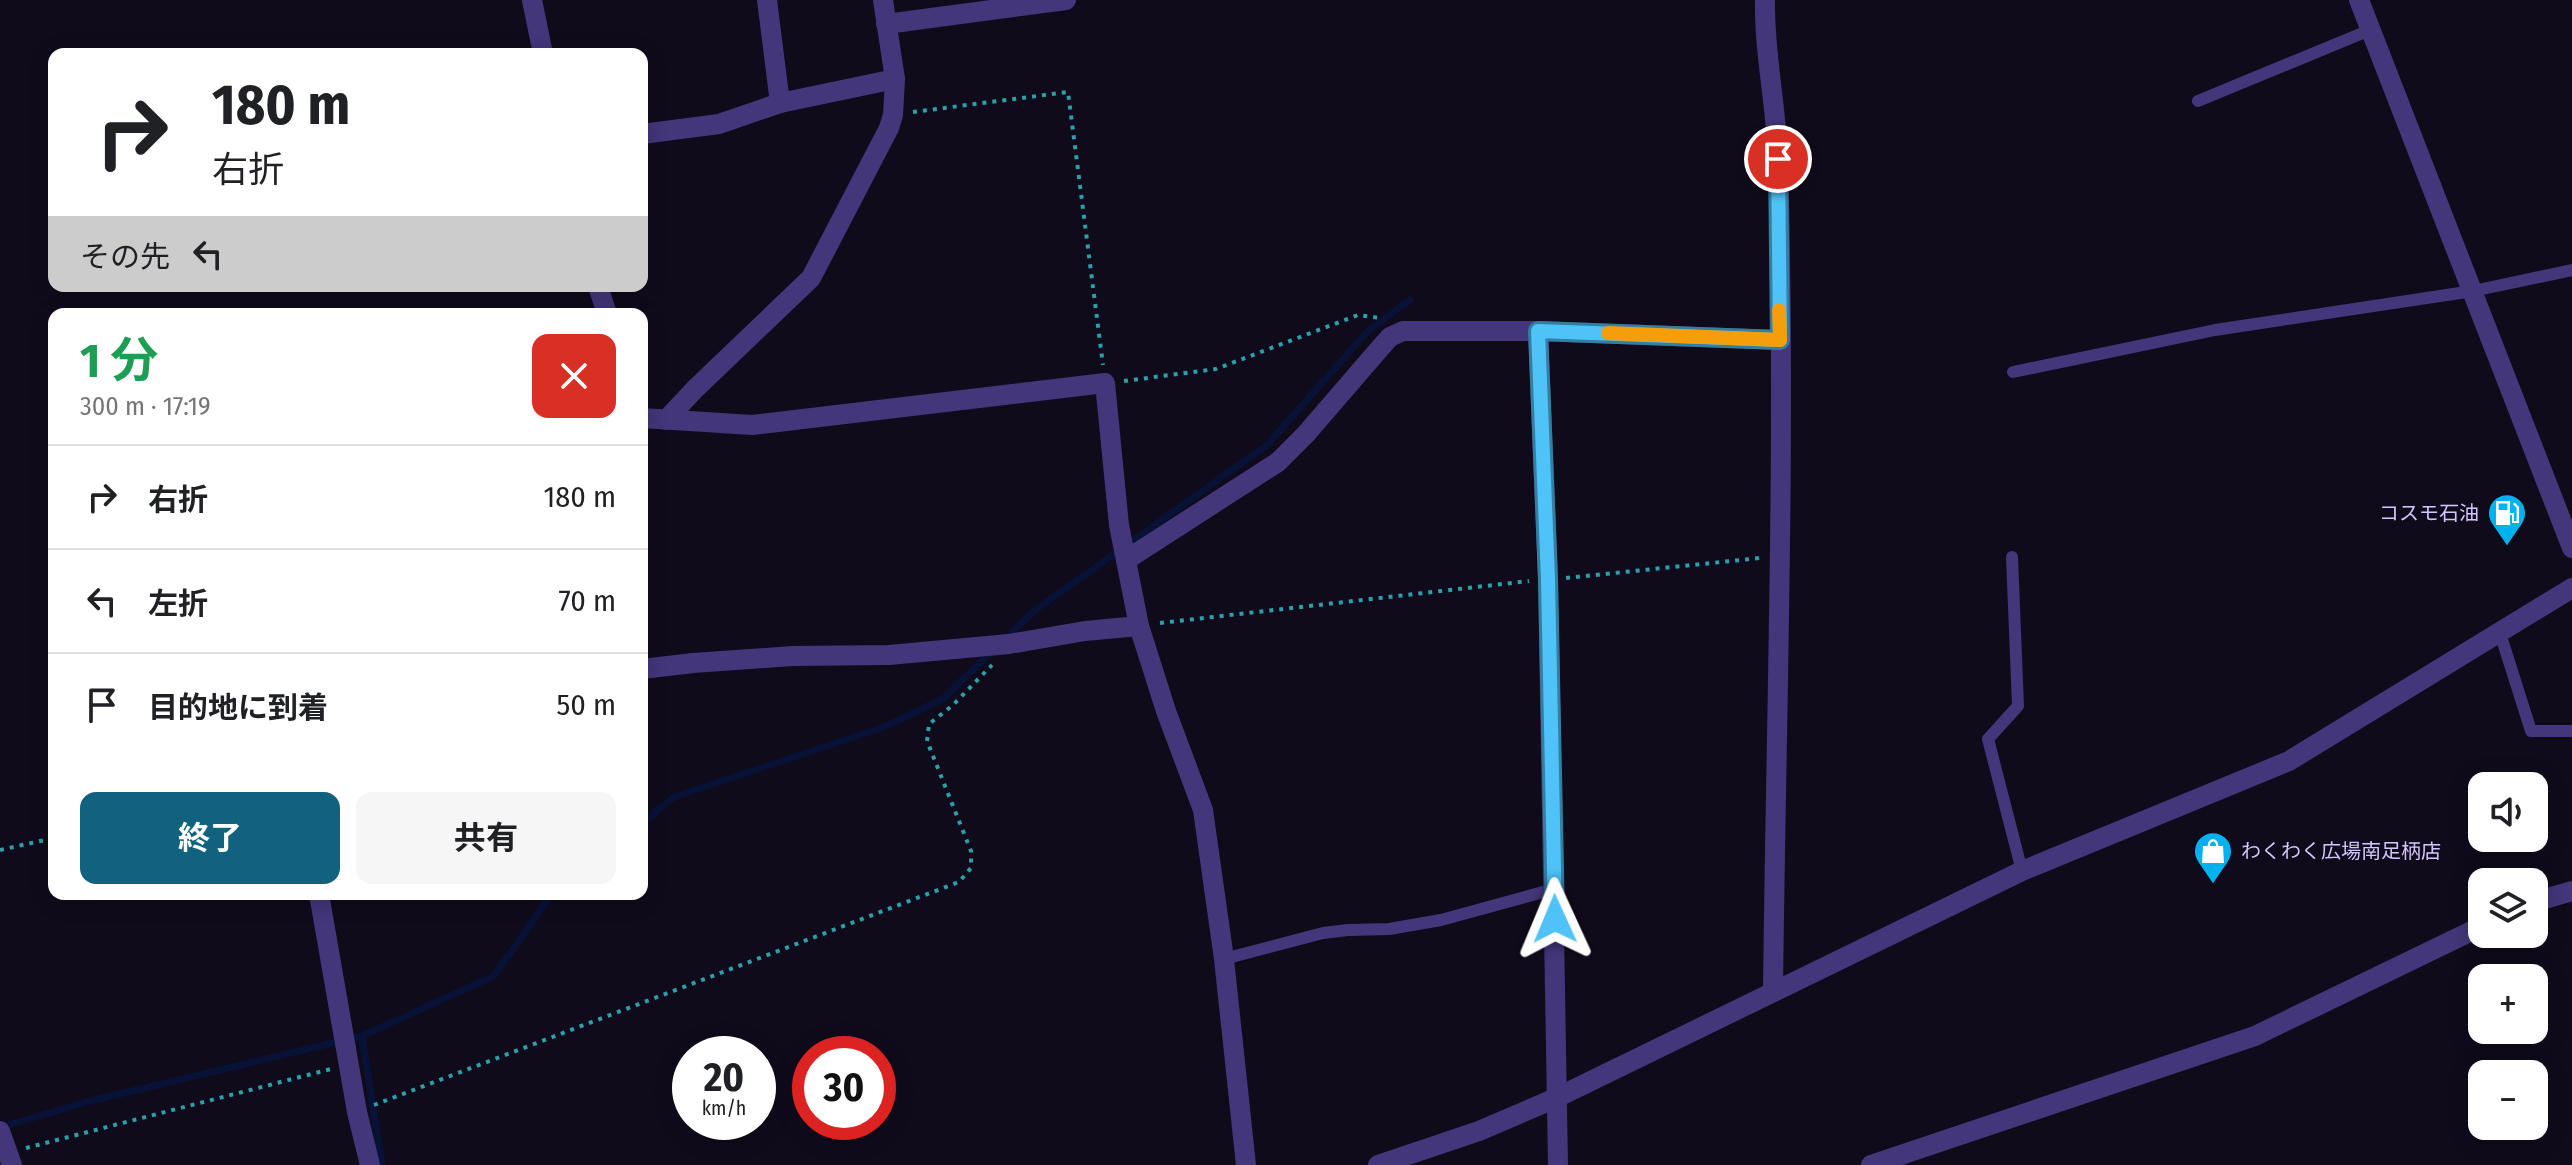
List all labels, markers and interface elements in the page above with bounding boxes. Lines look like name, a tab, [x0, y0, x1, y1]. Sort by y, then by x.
text: 180 m	[212, 72, 350, 139]
icon: right	[80, 80, 184, 184]
pin	[1744, 125, 1812, 193]
icon: arrive	[1756, 137, 1800, 181]
text: 右折	[212, 148, 284, 192]
icon: left	[186, 232, 230, 276]
text: その先	[80, 239, 170, 275]
text: 1 分	[80, 332, 158, 390]
button: close	[532, 334, 616, 418]
text: 300 m · 17:19	[80, 391, 211, 422]
icon: right	[80, 475, 124, 519]
text: 180 m	[544, 479, 616, 515]
text: 右折	[148, 482, 208, 518]
fuel station icon: コスモ石油	[2486, 492, 2528, 547]
place label: コスモ石油	[2379, 501, 2479, 525]
icon: left	[80, 579, 124, 623]
text: 70 m	[558, 583, 616, 619]
text: 左折	[148, 586, 208, 622]
icon: arrive	[80, 683, 124, 727]
text: 50 m	[556, 687, 616, 723]
text: 目的地に到着	[148, 690, 328, 726]
map controls	[2468, 772, 2548, 1140]
button: sound	[2468, 772, 2548, 852]
button: 終了	[80, 792, 340, 884]
button: 共有	[356, 792, 616, 884]
shop icon: わくわく広場南足柄店	[2192, 830, 2234, 885]
place label: わくわく広場南足柄店	[2241, 839, 2441, 863]
button: layers	[2468, 868, 2548, 948]
position arrow	[1513, 877, 1597, 961]
button: +	[2468, 964, 2548, 1044]
speed limit sign: 30	[792, 1036, 896, 1140]
text: 20	[704, 1054, 744, 1102]
button: −	[2468, 1060, 2548, 1140]
text: km/h	[702, 1096, 746, 1120]

